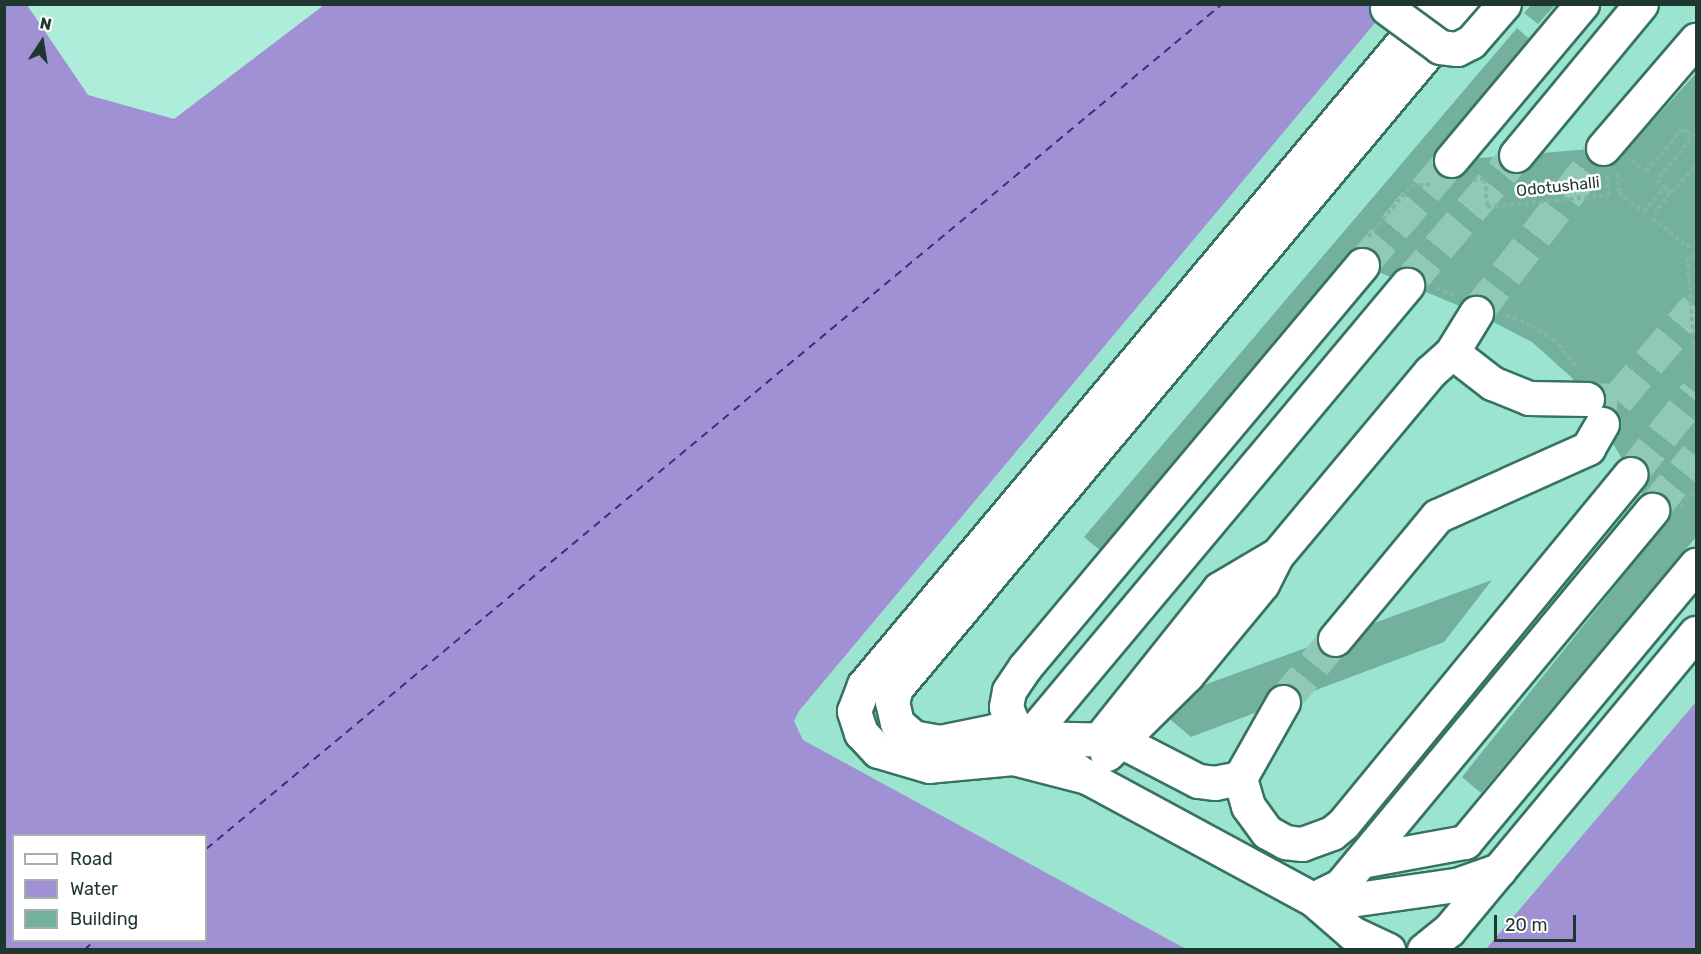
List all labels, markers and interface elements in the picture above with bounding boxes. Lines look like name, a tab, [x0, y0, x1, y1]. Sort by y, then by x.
north arrow	[12, 12, 72, 72]
text: N	[38, 13, 53, 34]
street label: Odotushalli	[1515, 173, 1601, 201]
legend	[12, 834, 207, 942]
text: Road	[70, 848, 113, 870]
text: Water	[70, 878, 118, 900]
scale bar	[1497, 903, 1580, 941]
text: Building	[70, 908, 138, 930]
text: 20 m	[1505, 914, 1547, 936]

